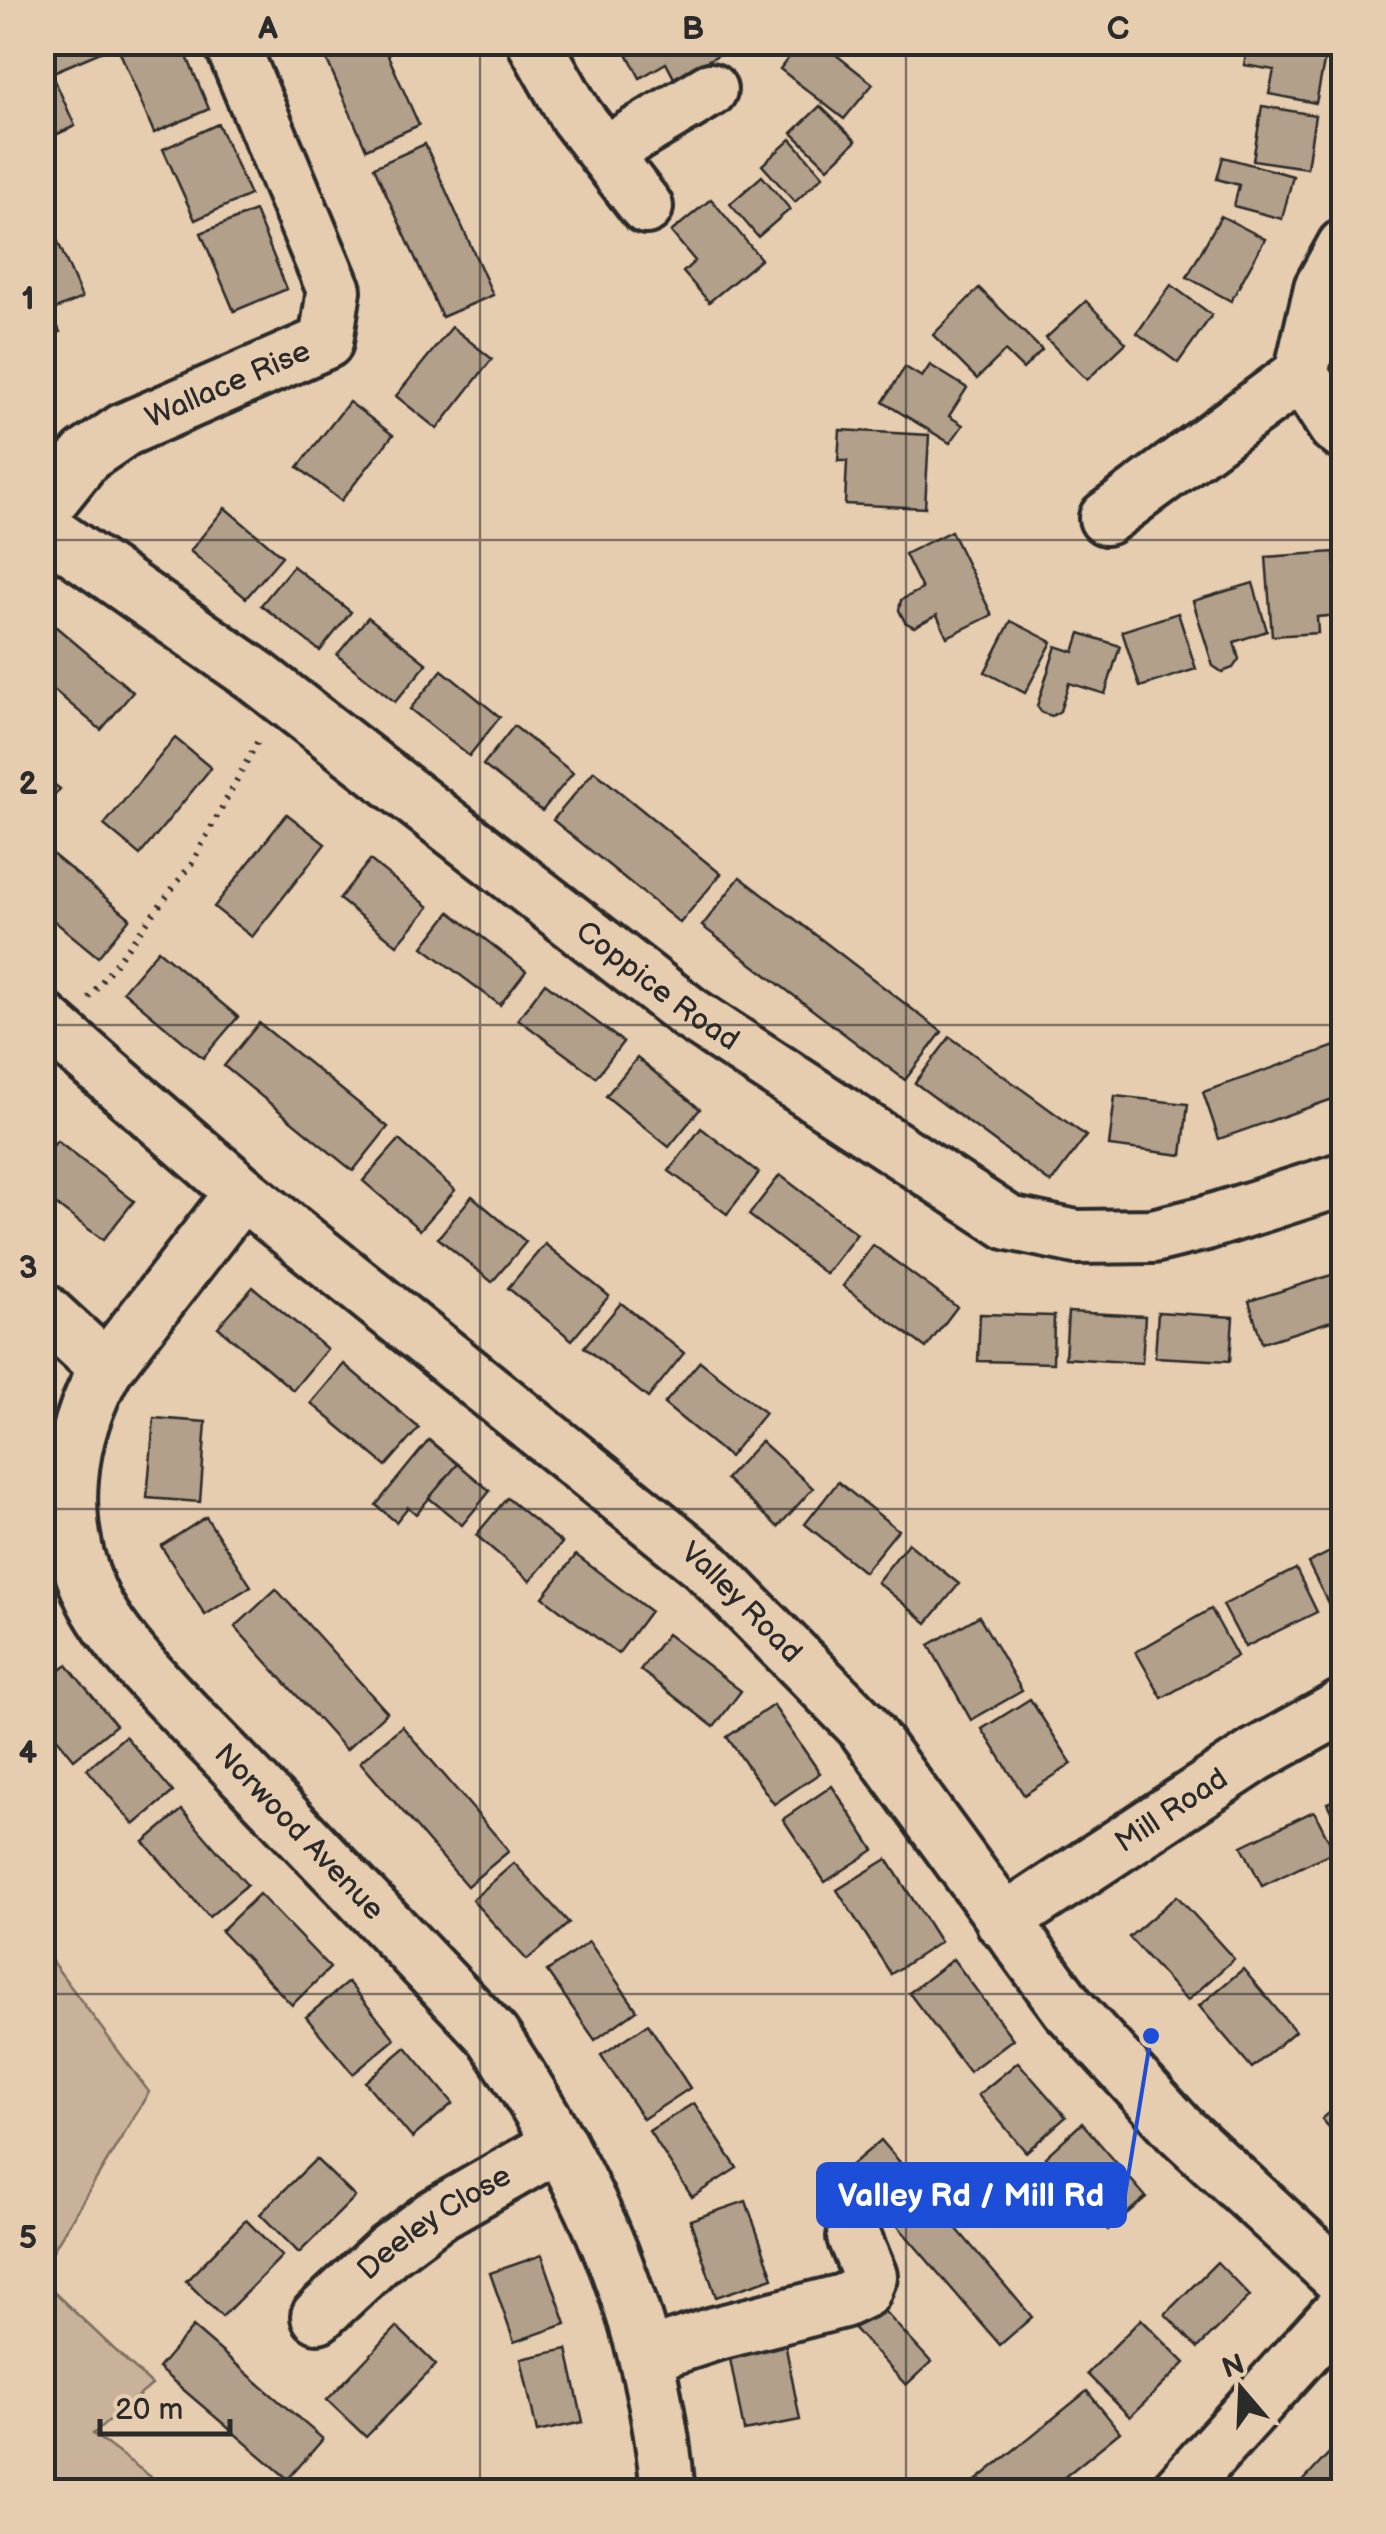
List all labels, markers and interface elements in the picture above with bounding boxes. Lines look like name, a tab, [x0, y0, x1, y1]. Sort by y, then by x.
text: A	[257, 10, 278, 49]
text: B	[682, 10, 704, 49]
text: C	[1107, 10, 1129, 49]
text: 1	[21, 280, 35, 319]
street label: Wallace Rise	[140, 333, 316, 436]
text: 2	[18, 765, 38, 804]
street label: Coppice Road	[568, 914, 746, 1059]
text: 3	[19, 1249, 37, 1288]
street label: Valley Road	[674, 1535, 809, 1671]
text: 4	[19, 1734, 38, 1773]
street label: Norwood Avenue	[206, 1736, 392, 1928]
street label: Mill Road	[1109, 1761, 1235, 1861]
street label: Deeley Close	[350, 2158, 518, 2288]
callout: Valley Rd / Mill Rd	[818, 2164, 1125, 2226]
text: Valley Rd / Mill Rd	[838, 2177, 1104, 2216]
text: 5	[19, 2219, 37, 2258]
north arrow	[1191, 2339, 1291, 2439]
text: N	[1218, 2348, 1249, 2386]
scale bar	[100, 2374, 230, 2436]
text: 20 m	[115, 2392, 183, 2428]

